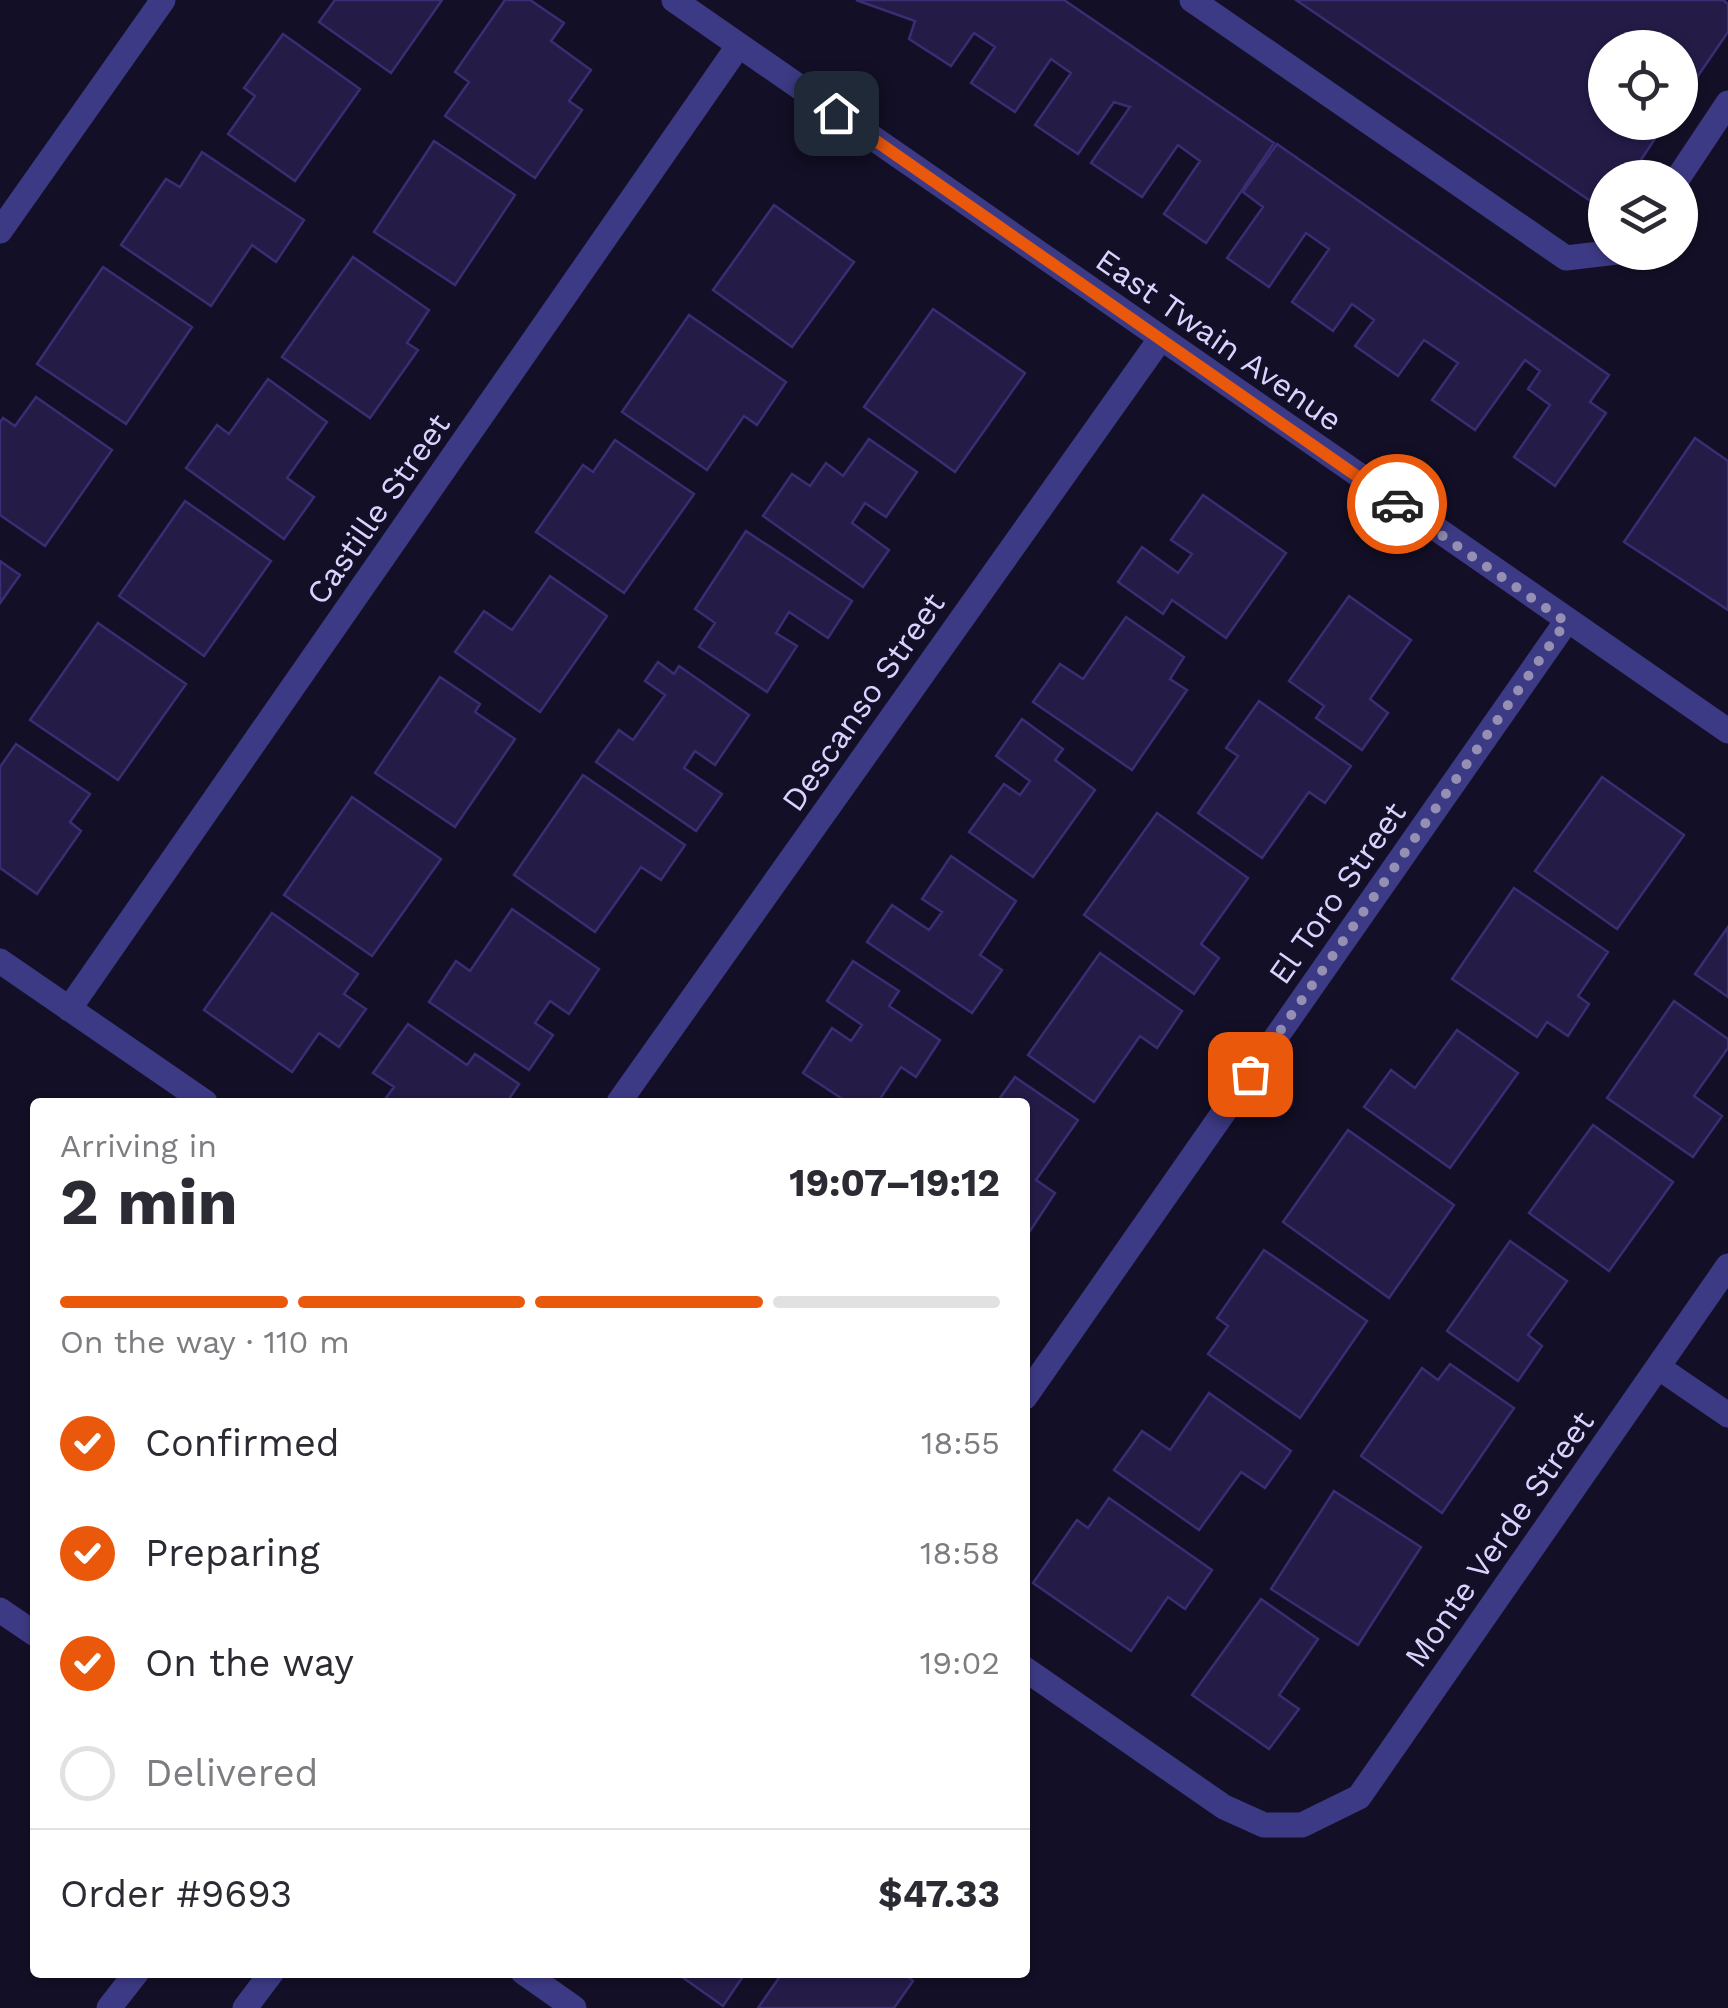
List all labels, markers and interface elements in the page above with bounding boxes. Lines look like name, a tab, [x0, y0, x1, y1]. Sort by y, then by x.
map controls	[1588, 30, 1698, 270]
button: locate	[1588, 30, 1698, 140]
pin	[794, 71, 879, 156]
icon: home	[809, 86, 864, 141]
button: layers	[1588, 160, 1698, 270]
street label: East Twain Avenue	[1089, 241, 1349, 439]
street label: Castille Street	[298, 406, 458, 612]
courier	[1347, 454, 1447, 554]
icon: car	[1370, 477, 1425, 532]
street label: Descanso Street	[774, 586, 952, 818]
street label: El Toro Street	[1260, 795, 1414, 991]
pin	[1208, 1032, 1293, 1117]
icon: bag	[1223, 1047, 1278, 1102]
text: Arriving in	[60, 1127, 217, 1165]
text: 19:07–19:12	[789, 1161, 1000, 1205]
text: 2 min	[60, 1164, 238, 1240]
text: On the way · 110 m	[60, 1323, 350, 1361]
street label: Monte Verde Street	[1396, 1404, 1602, 1674]
icon: check	[60, 1416, 115, 1471]
text: Confirmed	[145, 1421, 340, 1465]
text: 18:55	[921, 1424, 1000, 1462]
icon: check	[60, 1526, 115, 1581]
text: Preparing	[145, 1531, 320, 1575]
text: 18:58	[920, 1534, 1000, 1572]
icon: check	[60, 1636, 115, 1691]
text: On the way	[145, 1641, 354, 1685]
text: 19:02	[920, 1644, 1000, 1682]
text: Delivered	[145, 1751, 318, 1795]
text: Order #9693	[60, 1872, 292, 1916]
text: $47.33	[878, 1872, 1000, 1916]

